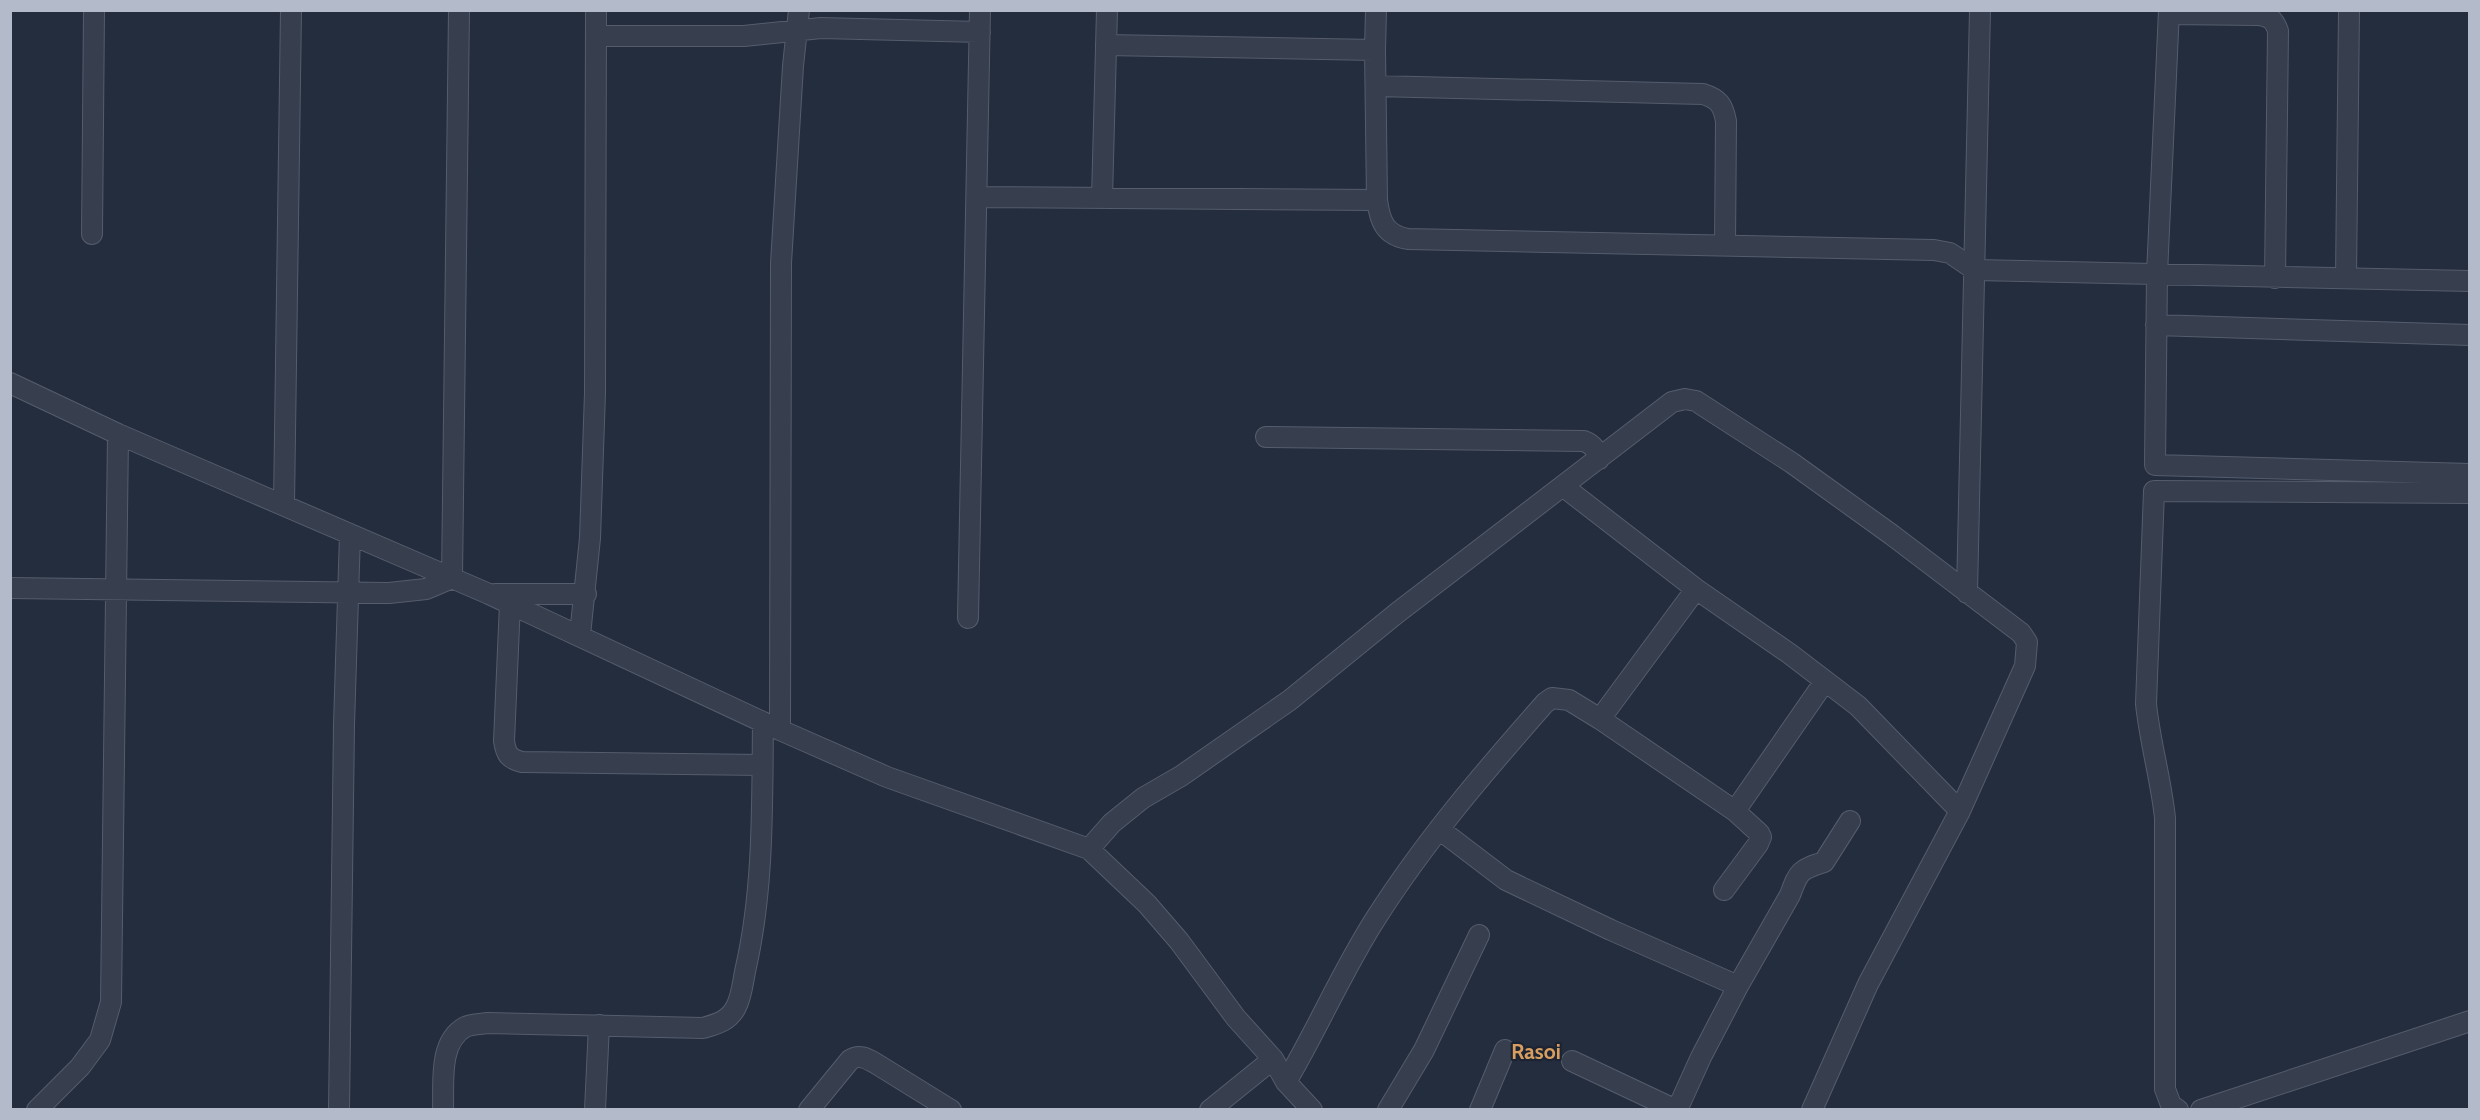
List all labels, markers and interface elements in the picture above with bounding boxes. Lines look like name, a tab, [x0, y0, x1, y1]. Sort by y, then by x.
district label: Rasoi	[1511, 1039, 1561, 1064]

